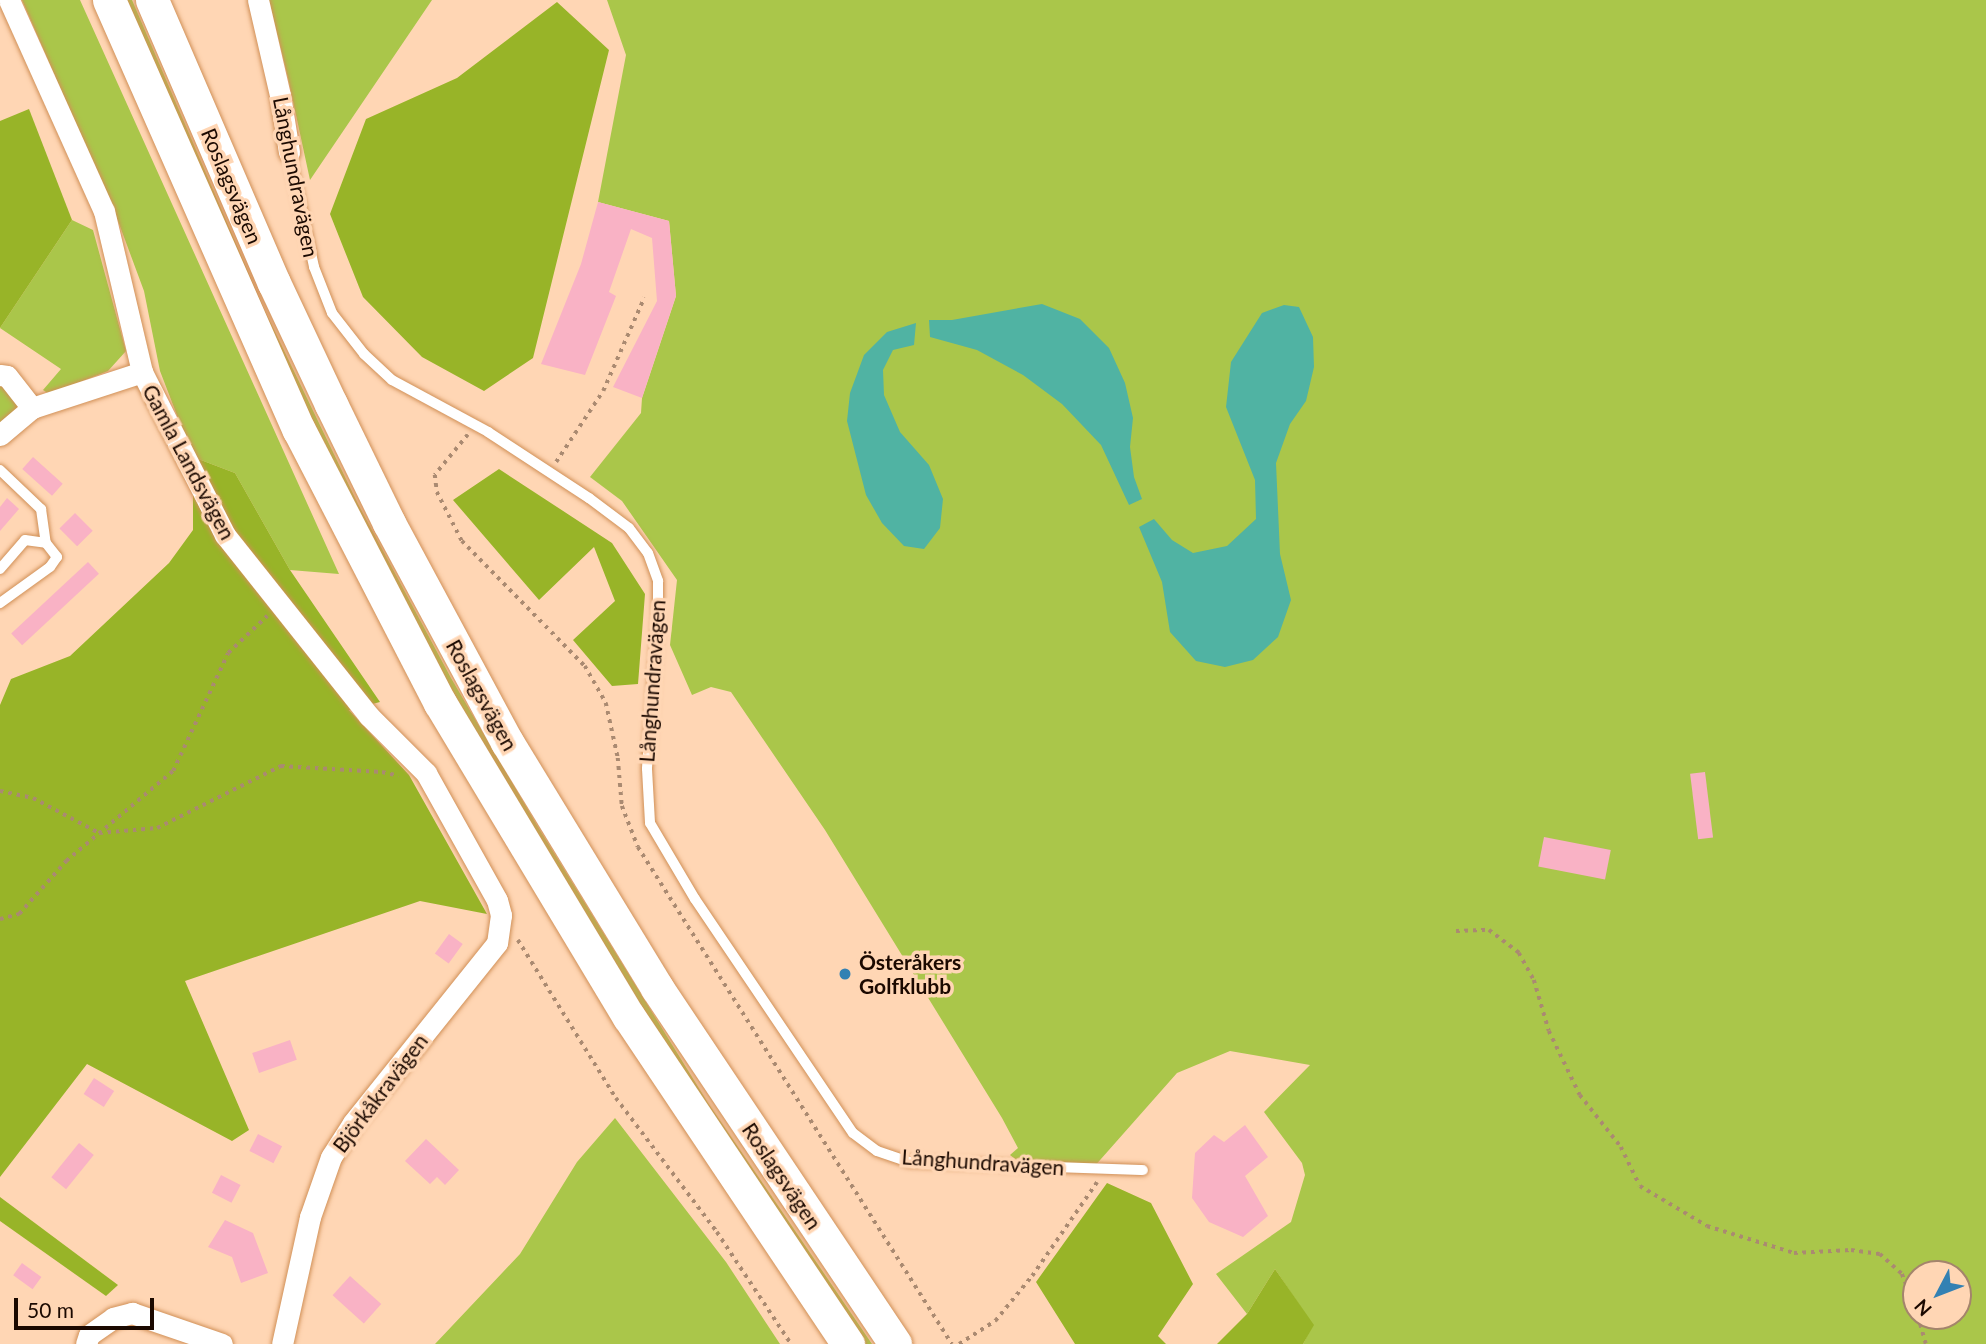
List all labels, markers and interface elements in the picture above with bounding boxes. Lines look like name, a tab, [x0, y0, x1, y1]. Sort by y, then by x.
street label: Långhundravägen	[268, 95, 324, 259]
street label: Roslagsvägen	[196, 124, 268, 248]
street label: Gamla Landsvägen	[138, 380, 240, 544]
street label: Långhundravägen	[634, 599, 670, 763]
street label: Roslagsvägen	[441, 635, 523, 755]
place label: Österåkers Golfklubb	[859, 949, 961, 999]
marker: Österåkers Golfklubb	[837, 966, 853, 982]
street label: Björkåkravägen	[327, 1029, 433, 1157]
street label: Roslagsvägen	[737, 1118, 827, 1234]
street label: Långhundravägen	[901, 1144, 1065, 1180]
north arrow	[1902, 1260, 1972, 1330]
scale bar	[18, 1284, 158, 1328]
text: N	[1909, 1295, 1936, 1321]
text: 50 m	[27, 1297, 74, 1322]

